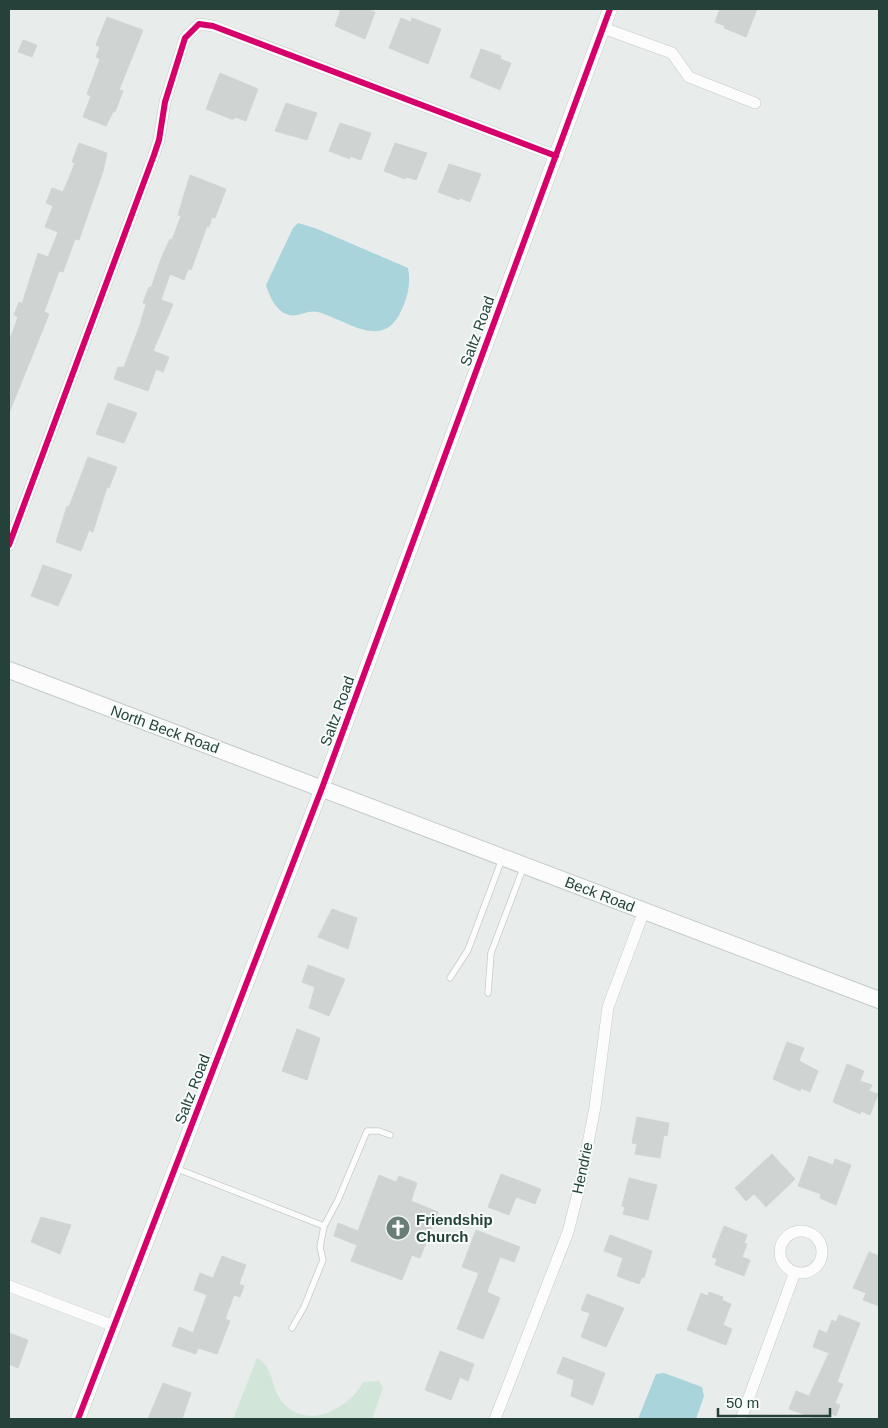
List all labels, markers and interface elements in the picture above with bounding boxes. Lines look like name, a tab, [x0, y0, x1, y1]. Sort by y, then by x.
street label: Saltz Road	[456, 294, 498, 368]
street label: Saltz Road	[316, 674, 358, 748]
street label: North Beck Road	[108, 701, 222, 757]
street label: Beck Road	[563, 873, 637, 915]
street label: Saltz Road	[171, 1052, 213, 1126]
street label: Hendrie	[568, 1141, 596, 1195]
place label: Friendship Church	[416, 1211, 493, 1245]
church icon: Friendship Church	[385, 1215, 411, 1241]
scale bar	[718, 1386, 830, 1418]
text: 50 m	[726, 1394, 759, 1411]

